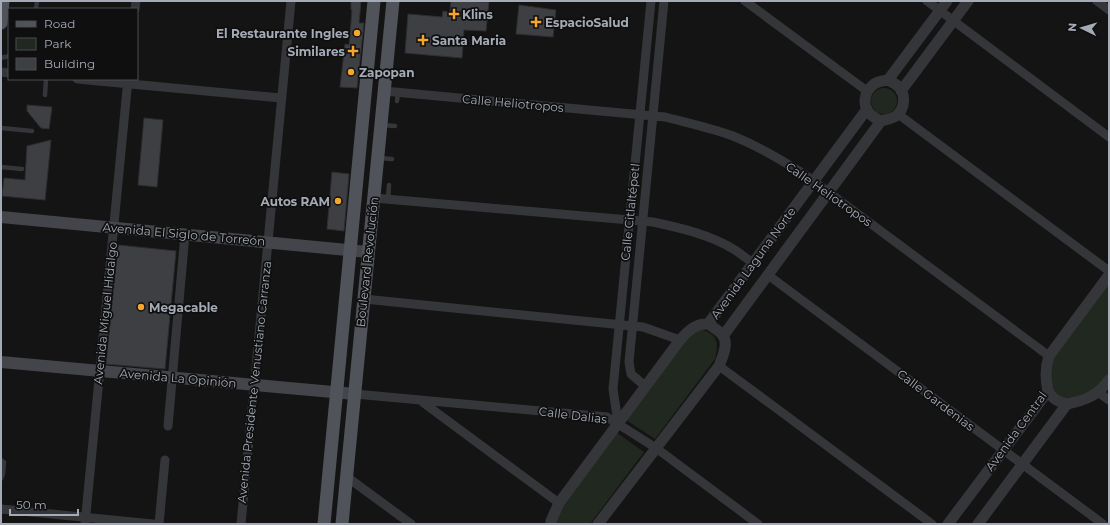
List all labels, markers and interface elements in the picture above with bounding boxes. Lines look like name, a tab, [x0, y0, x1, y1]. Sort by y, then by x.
place label: Klins	[462, 7, 493, 22]
legend	[8, 8, 138, 80]
north arrow	[1062, 8, 1102, 48]
marker: Klins	[449, 9, 459, 19]
place label: EspacioSalud	[545, 15, 629, 30]
text: Road	[44, 16, 75, 31]
marker: EspacioSalud	[530, 16, 542, 28]
text: N	[1065, 22, 1079, 32]
place label: El Restaurante Ingles	[216, 26, 350, 41]
marker: El Restaurante Ingles	[352, 28, 362, 38]
place label: Santa Maria	[432, 33, 506, 48]
marker: Santa Maria	[417, 34, 429, 46]
text: Park	[44, 36, 72, 51]
place label: Similares	[288, 44, 346, 59]
marker: Similares	[348, 46, 358, 56]
text: Building	[44, 56, 95, 71]
place label: Zapopan	[359, 65, 415, 80]
marker: Zapopan	[346, 67, 356, 77]
street label: Calle Heliotropos	[462, 91, 565, 115]
street label: Calle Heliotropos	[783, 159, 875, 229]
street label: Calle Citlaltépetl	[617, 163, 643, 261]
place label: Autos RAM	[260, 194, 330, 209]
marker: Autos RAM	[333, 196, 343, 206]
street label: Boulevard Revolución	[353, 196, 381, 328]
street label: Avenida Laguna Norte	[707, 204, 799, 322]
street label: Avenida El Siglo de Torreón	[102, 219, 266, 249]
street label: Avenida Miguel Hidalgo	[90, 241, 120, 385]
street label: Avenida Presidente Venustiano Carranza	[234, 260, 274, 504]
place label: Megacable	[149, 300, 218, 315]
marker: Megacable	[136, 302, 146, 312]
street label: Avenida La Opinión	[119, 365, 237, 391]
street label: Calle Gardenias	[894, 366, 978, 434]
street label: Avenida Central	[982, 388, 1050, 474]
street label: Calle Dalias	[538, 403, 608, 427]
scale bar	[10, 491, 78, 517]
text: 50 m	[16, 497, 47, 512]

